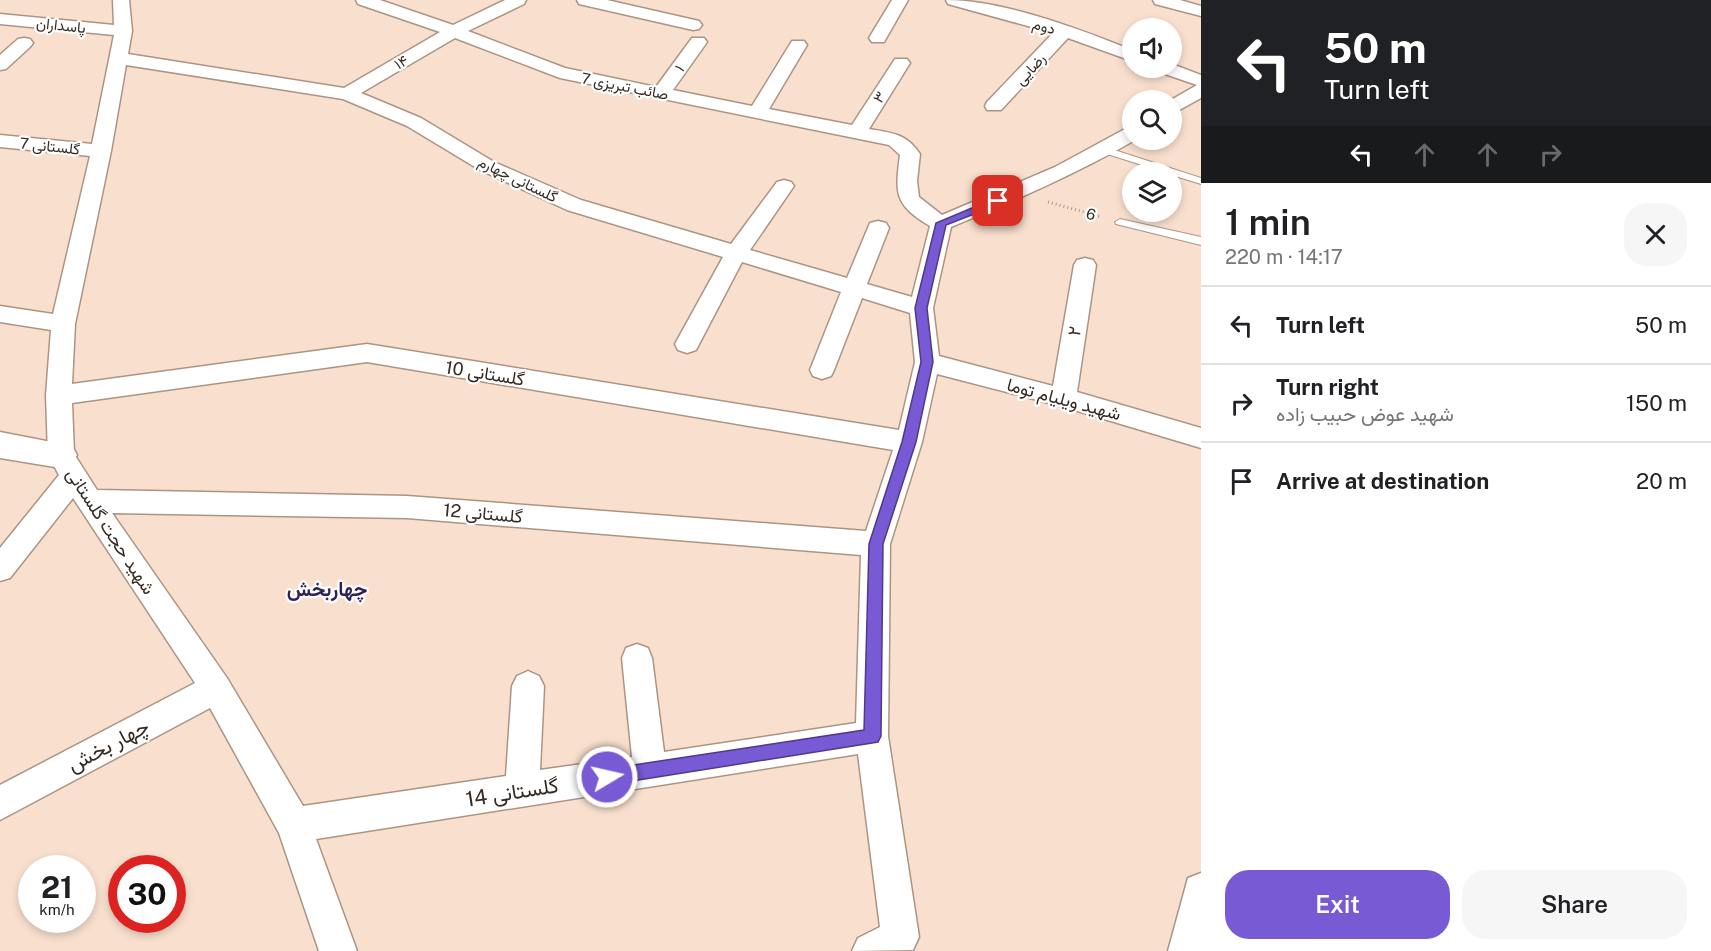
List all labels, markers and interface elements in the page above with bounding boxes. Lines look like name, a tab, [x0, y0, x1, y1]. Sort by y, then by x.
street label: پاسداران	[35, 14, 87, 38]
street label: دوم	[1030, 15, 1057, 39]
map controls	[1122, 18, 1182, 222]
button: sound	[1122, 18, 1182, 78]
text: 50 m	[1324, 23, 1427, 72]
icon: left	[1225, 24, 1303, 102]
street label: رضایی	[1011, 50, 1050, 90]
street label: ۱۴	[391, 51, 411, 73]
street label: ۱	[671, 61, 687, 75]
street label: صائب تبریزی 7	[580, 69, 670, 105]
text: Turn left	[1324, 73, 1430, 105]
street label: ۳	[869, 88, 889, 106]
button: search	[1122, 90, 1182, 150]
street label: گلستانی 7	[19, 134, 81, 160]
icon: left	[1345, 138, 1378, 171]
icon: ahead	[1408, 138, 1441, 171]
icon: ahead	[1471, 138, 1504, 171]
icon: right	[1534, 138, 1567, 171]
street label: گلستانی چهارم	[475, 153, 561, 207]
button: layers	[1122, 162, 1182, 222]
pin	[972, 175, 1023, 226]
icon: arrive	[981, 184, 1014, 217]
text: 1 min	[1225, 201, 1311, 243]
button: close	[1624, 203, 1687, 266]
street label: 6	[1084, 205, 1098, 223]
text: 220 m · 14:17	[1225, 245, 1343, 269]
icon: left	[1225, 309, 1258, 342]
text: Turn left	[1276, 312, 1365, 338]
text: 50 m	[1635, 312, 1687, 338]
street label: ۲	[1063, 325, 1085, 337]
street label: گلستانی 10	[444, 356, 526, 391]
street label: شهید ویلیام توما	[1004, 374, 1123, 426]
text: Turn right	[1276, 374, 1379, 400]
icon: right	[1225, 387, 1258, 420]
text: 150 m	[1626, 390, 1687, 416]
text: شهید عوض حبیب زاده	[1276, 402, 1454, 426]
street label: شهید حجت گلستانی	[61, 464, 160, 599]
icon: arrive	[1225, 465, 1258, 498]
text: Arrive at destination	[1276, 468, 1489, 494]
text: 20 m	[1636, 468, 1687, 494]
street label: گلستانی 12	[442, 499, 524, 528]
district label: چهاربخش	[287, 577, 367, 603]
street label: چهار بخش	[63, 713, 154, 779]
position arrow	[575, 745, 639, 809]
street label: گلستانی 14	[464, 772, 560, 812]
speed limit sign: 30	[108, 855, 186, 933]
text: 21	[41, 869, 73, 905]
button: Exit	[1225, 870, 1450, 939]
button: Share	[1462, 870, 1687, 939]
text: km/h	[39, 901, 75, 918]

